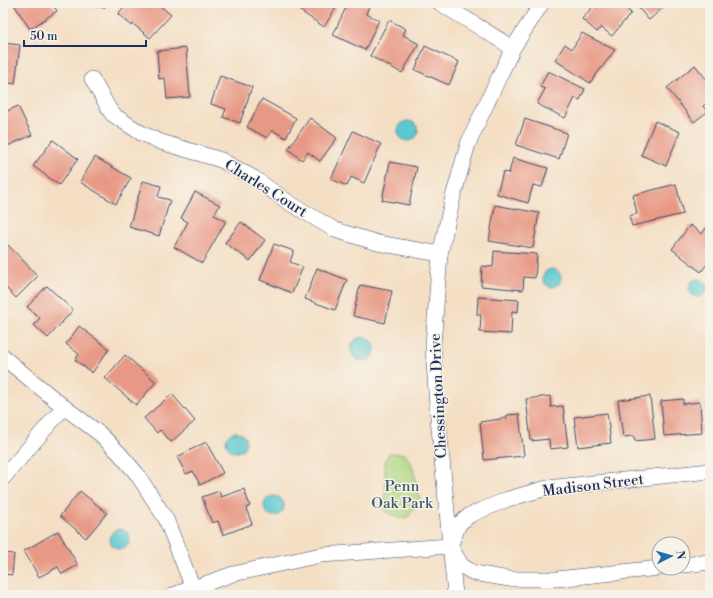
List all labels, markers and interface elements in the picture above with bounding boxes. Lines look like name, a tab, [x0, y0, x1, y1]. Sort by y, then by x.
scale bar	[24, 22, 146, 48]
text: 50 m	[30, 29, 58, 44]
street label: Charles Court	[221, 155, 311, 222]
street label: Chessington Drive	[426, 333, 451, 459]
street label: Madison Street	[541, 470, 646, 501]
park label: Penn Oak Park	[371, 477, 434, 513]
north arrow	[651, 536, 691, 576]
text: N	[673, 550, 687, 560]

